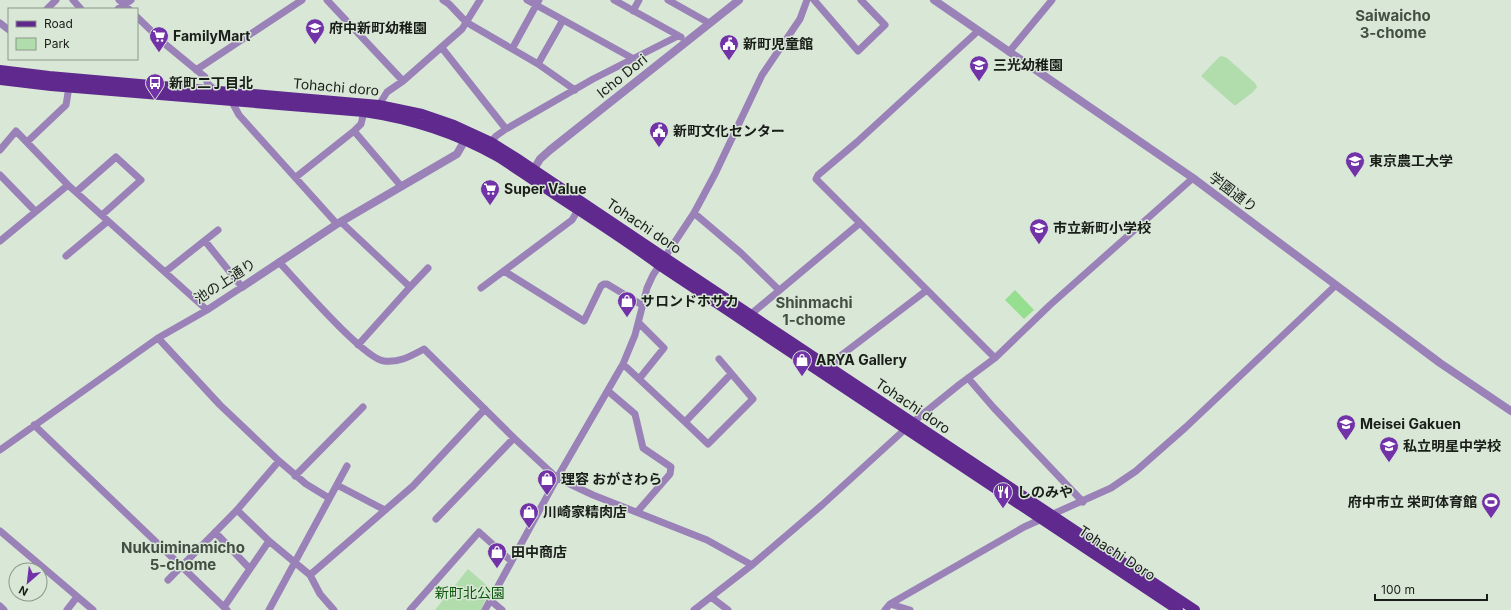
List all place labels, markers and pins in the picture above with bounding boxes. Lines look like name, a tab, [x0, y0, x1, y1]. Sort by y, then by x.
school or university icon: 府中新町幼稚園	[304, 17, 326, 45]
place label: 府中新町幼稚園	[329, 19, 427, 36]
supermarket icon: FamilyMart	[148, 25, 170, 53]
place label: FamilyMart	[173, 27, 250, 44]
public building icon: 新町児童館	[718, 33, 740, 61]
place label: 新町児童館	[743, 35, 813, 52]
school or university icon: 三光幼稚園	[968, 54, 990, 82]
place label: 三光幼稚園	[993, 56, 1063, 73]
bus stop icon: 新町二丁目北	[144, 72, 166, 100]
place label: 新町二丁目北	[169, 74, 253, 91]
public building icon: 新町文化センター	[648, 120, 670, 148]
place label: 新町文化センター	[673, 122, 785, 139]
school or university icon: 東京農工大学	[1344, 150, 1366, 178]
place label: 東京農工大学	[1369, 152, 1453, 169]
supermarket icon: Super Value	[479, 178, 501, 206]
place label: Super Value	[504, 180, 587, 197]
school or university icon: 市立新町小学校	[1028, 217, 1050, 245]
place label: 市立新町小学校	[1053, 219, 1151, 236]
shop icon: サロンドホサカ	[616, 290, 638, 318]
place label: サロンドホサカ	[641, 292, 739, 309]
shop icon: ARYA Gallery	[791, 349, 813, 377]
place label: ARYA Gallery	[816, 351, 908, 368]
school or university icon: Meisei Gakuen	[1335, 413, 1357, 441]
place label: Meisei Gakuen	[1360, 415, 1461, 432]
school or university icon: 私立明星中学校	[1378, 435, 1400, 463]
place label: 私立明星中学校	[1403, 437, 1501, 454]
shop icon: 理容 おがさわら	[536, 468, 558, 496]
place label: 理容 おがさわら	[561, 470, 662, 487]
restaurant icon: しのみや	[992, 481, 1014, 509]
place label: しのみや	[1017, 483, 1073, 500]
sports icon: 府中市立 栄町体育館	[1480, 491, 1502, 519]
place label: 府中市立 栄町体育館	[1348, 493, 1477, 510]
shop icon: 川崎家精肉店	[518, 501, 540, 529]
place label: 川崎家精肉店	[543, 503, 627, 520]
shop icon: 田中商店	[486, 541, 508, 569]
place label: 田中商店	[511, 543, 567, 560]

